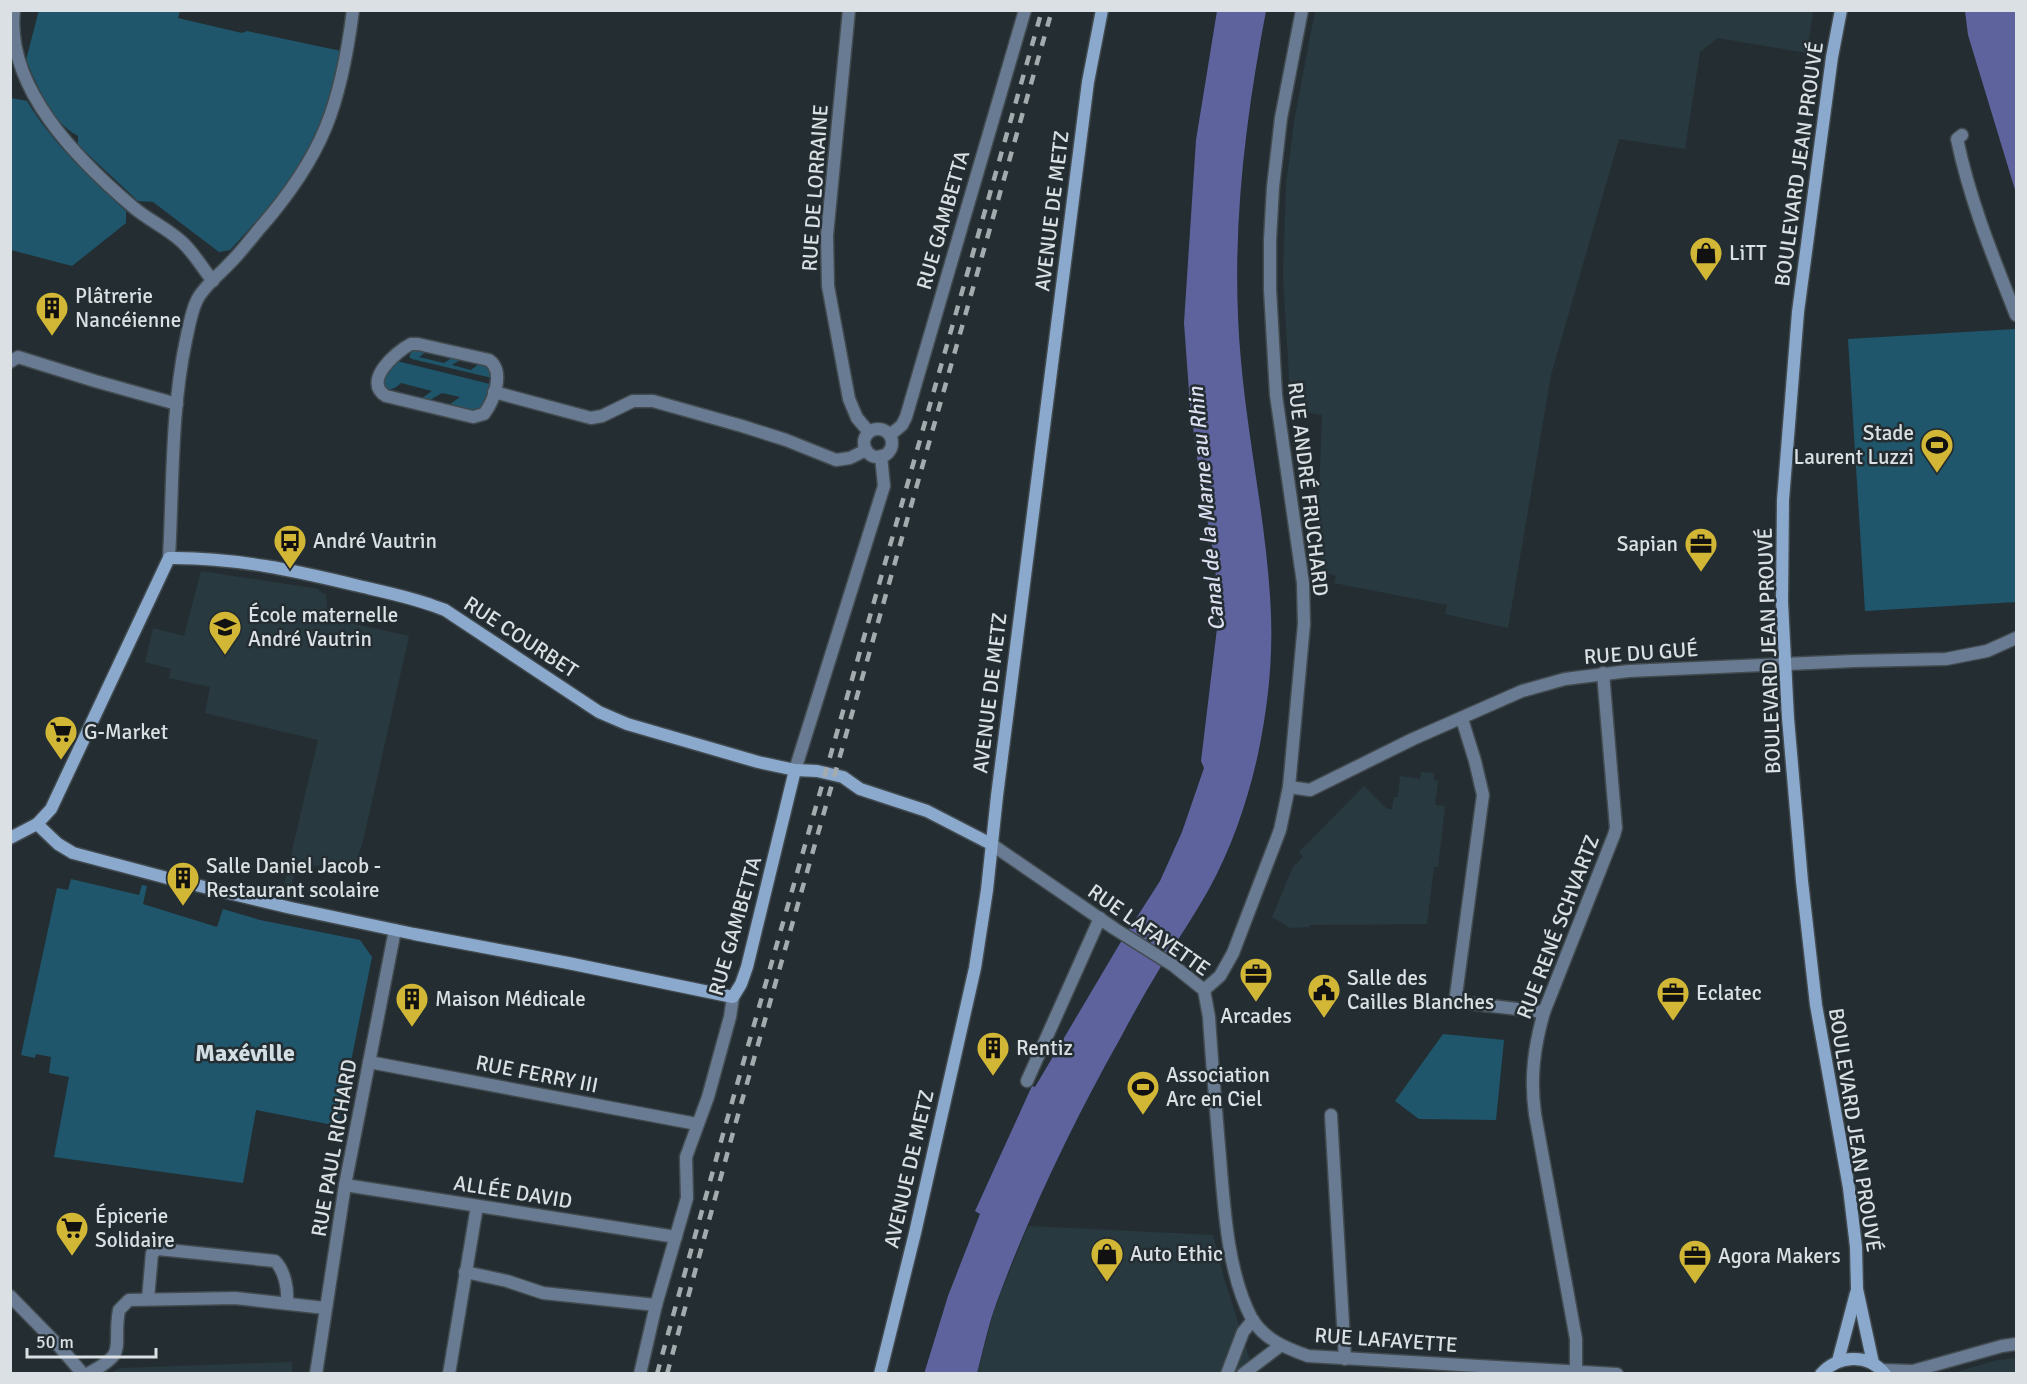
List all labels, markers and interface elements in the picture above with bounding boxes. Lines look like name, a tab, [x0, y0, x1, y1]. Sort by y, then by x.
street label: BOULEVARD JEAN PROUVÉ	[1769, 40, 1829, 288]
street label: RUE DE LORRAINE	[796, 104, 834, 272]
street label: AVENUE DE METZ	[1029, 129, 1075, 293]
street label: RUE GAMBETTA	[911, 147, 975, 293]
shop icon: LiTT	[1688, 235, 1724, 282]
place label: LiTT	[1729, 240, 1767, 266]
place label: Plâtrerie Nancéienne	[75, 283, 181, 333]
building icon: Plâtrerie Nancéienne	[34, 290, 70, 337]
street label: RUE ANDRÉ FRUCHARD	[1282, 380, 1334, 598]
water label: Canal de la Marne au Rhin	[1182, 385, 1230, 632]
place label: Stade Laurent Luzzi	[1793, 420, 1914, 470]
sports icon: Stade Laurent Luzzi	[1919, 427, 1955, 474]
bus stop icon: André Vautrin	[272, 523, 308, 570]
office icon: Sapian	[1683, 526, 1719, 573]
street label: BOULEVARD JEAN PROUVÉ	[1752, 527, 1786, 775]
place label: André Vautrin	[313, 528, 437, 554]
place label: Sapian	[1617, 531, 1678, 557]
street label: RUE COURBET	[459, 590, 583, 684]
place label: École maternelle André Vautrin	[248, 602, 398, 652]
school or university icon: École maternelle André Vautrin	[207, 609, 243, 656]
street label: AVENUE DE METZ	[967, 611, 1013, 775]
street label: RUE DU GUÉ	[1583, 636, 1699, 670]
supermarket icon: G-Market	[43, 714, 79, 761]
place label: G-Market	[84, 719, 168, 745]
street label: RUE RENÉ SCHVARTZ	[1511, 831, 1605, 1023]
place label: Salle Daniel Jacob - Restaurant scolaire	[206, 853, 381, 903]
street label: RUE GAMBETTA	[703, 853, 767, 999]
building icon: Salle Daniel Jacob - Restaurant scolaire	[165, 860, 201, 907]
street label: RUE LAFAYETTE	[1083, 878, 1215, 982]
office icon: Arcades	[1238, 956, 1274, 1003]
place label: Salle des Cailles Blanches	[1347, 965, 1494, 1015]
public building icon: Salle des Cailles Blanches	[1306, 972, 1342, 1019]
office icon: Eclatec	[1655, 975, 1691, 1022]
place label: Eclatec	[1696, 980, 1762, 1006]
building icon: Maison Médicale	[394, 981, 430, 1028]
place label: Maison Médicale	[435, 986, 586, 1012]
place label: Arcades	[1220, 1003, 1292, 1029]
street label: BOULEVARD JEAN PROUVÉ	[1823, 1006, 1887, 1254]
building icon: Rentiz	[975, 1030, 1011, 1077]
place label: Rentiz	[1016, 1035, 1073, 1061]
district label: Maxéville	[195, 1038, 295, 1068]
street label: RUE FERRY III	[474, 1049, 600, 1099]
street label: RUE PAUL RICHARD	[306, 1057, 362, 1239]
place label: Association Arc en Ciel	[1166, 1062, 1270, 1112]
sports icon: Association Arc en Ciel	[1125, 1069, 1161, 1116]
street label: AVENUE DE METZ	[878, 1087, 940, 1251]
street label: ALLÉE DAVID	[452, 1170, 574, 1214]
place label: Épicerie Solidaire	[95, 1203, 175, 1253]
supermarket icon: Épicerie Solidaire	[54, 1210, 90, 1257]
shop icon: Auto Ethic	[1089, 1236, 1125, 1283]
office icon: Agora Makers	[1677, 1238, 1713, 1285]
place label: Auto Ethic	[1130, 1241, 1223, 1267]
place label: Agora Makers	[1718, 1243, 1841, 1269]
scale bar	[27, 1321, 156, 1359]
street label: RUE LAFAYETTE	[1314, 1322, 1458, 1358]
text: 50 m	[36, 1331, 74, 1353]

